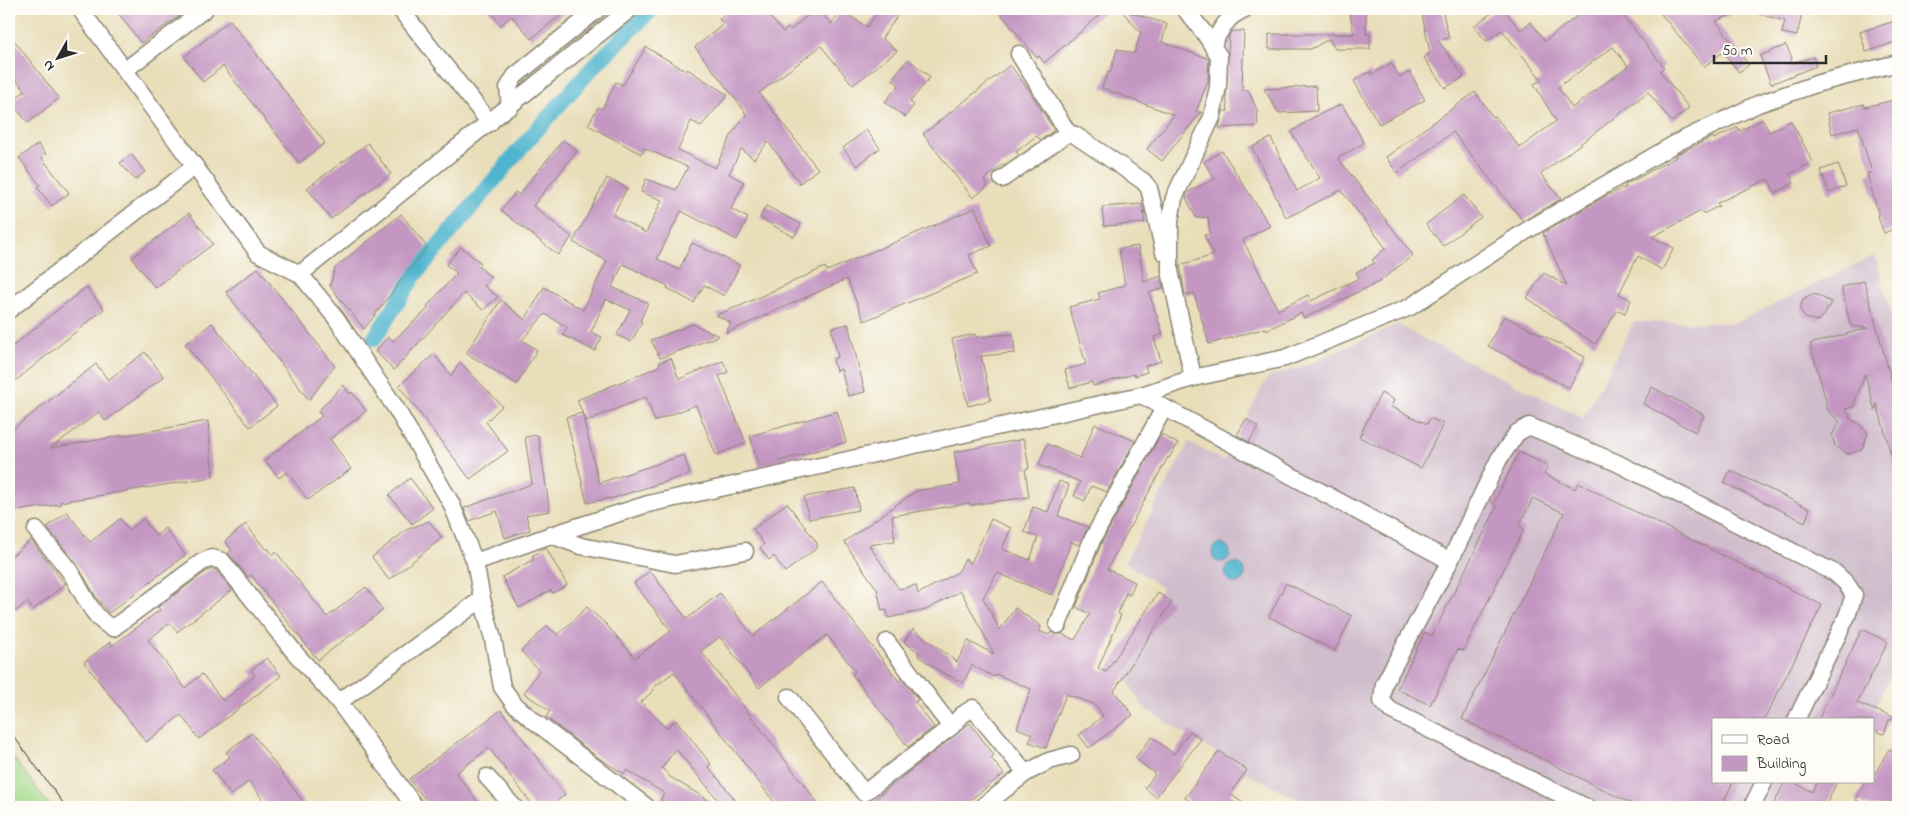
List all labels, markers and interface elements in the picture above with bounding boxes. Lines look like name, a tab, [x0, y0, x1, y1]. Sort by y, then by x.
north arrow	[32, 32, 82, 82]
scale bar	[1714, 32, 1827, 64]
text: 50 m	[1722, 40, 1753, 62]
text: N	[38, 55, 60, 76]
legend	[1712, 718, 1874, 784]
text: Road	[1757, 729, 1790, 751]
text: Building	[1756, 753, 1806, 776]

